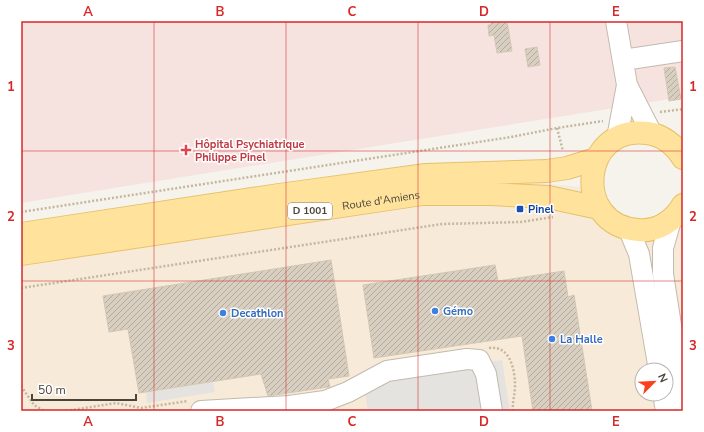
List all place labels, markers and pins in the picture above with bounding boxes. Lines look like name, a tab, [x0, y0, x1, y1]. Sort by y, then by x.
place label: Hôpital Psychiatrique Philippe Pinel	[195, 137, 305, 165]
marker: Hôpital Psychiatrique Philippe Pinel	[180, 144, 192, 156]
place label: Pinel	[528, 202, 554, 217]
marker: Pinel	[515, 204, 525, 214]
place label: Gémo	[443, 304, 473, 319]
place label: Decathlon	[231, 306, 283, 321]
marker: Gémo	[430, 306, 440, 316]
marker: Decathlon	[218, 308, 228, 318]
place label: La Halle	[560, 332, 603, 347]
marker: La Halle	[547, 334, 557, 344]

